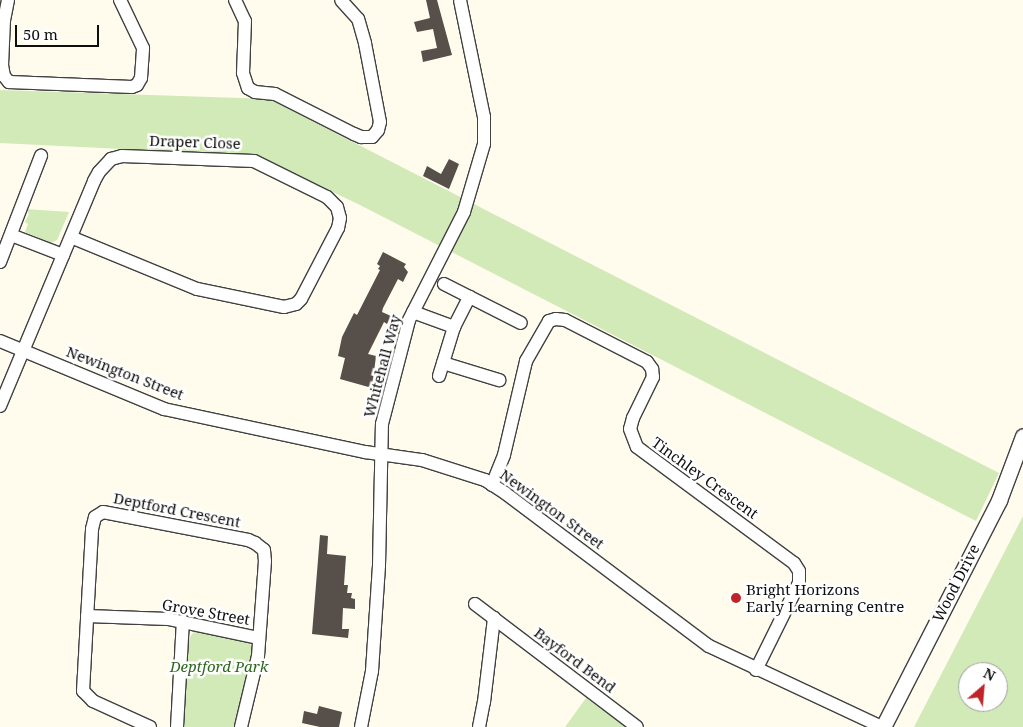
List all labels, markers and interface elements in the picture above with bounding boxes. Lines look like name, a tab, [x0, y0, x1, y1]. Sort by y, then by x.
scale bar	[18, 15, 101, 47]
text: 50 m	[23, 24, 58, 44]
street label: Draper Close	[149, 131, 241, 153]
street label: Whitehall Way	[360, 313, 404, 419]
street label: Newington Street	[64, 342, 186, 404]
street label: Tinchley Crescent	[648, 433, 762, 523]
street label: Newington Street	[496, 465, 608, 553]
street label: Deptford Crescent	[112, 489, 242, 531]
street label: Wood Drive	[929, 541, 983, 625]
place label: Bright Horizons Early Learning Centre	[746, 580, 904, 615]
marker: Bright Horizons Early Learning Centre	[730, 592, 742, 604]
street label: Grove Street	[161, 595, 251, 629]
street label: Bayford Bend	[531, 623, 619, 697]
park label: Deptford Park	[170, 658, 268, 676]
north arrow	[958, 662, 1008, 712]
text: N	[980, 663, 999, 685]

